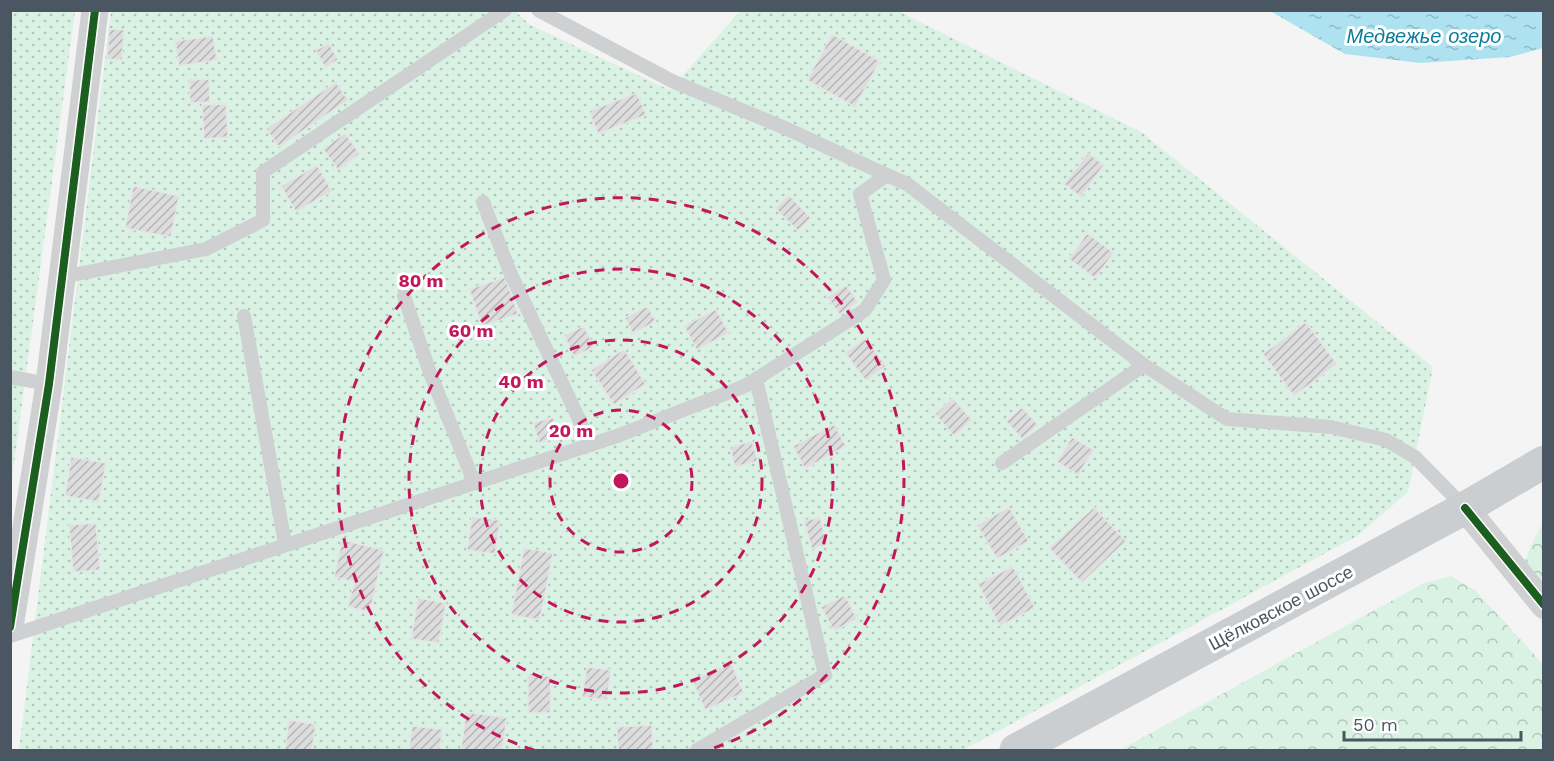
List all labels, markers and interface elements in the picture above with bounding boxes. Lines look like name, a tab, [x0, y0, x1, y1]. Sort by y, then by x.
water label: Медвежье озеро	[1347, 24, 1501, 48]
text: 80 m	[399, 270, 443, 291]
text: 60 m	[449, 320, 493, 341]
text: 40 m	[498, 371, 544, 392]
text: 20 m	[549, 420, 593, 441]
centre of rings	[611, 471, 631, 491]
street label: Щёлковское шоссе	[1205, 561, 1357, 655]
scale bar	[1344, 704, 1521, 742]
text: 50 m	[1353, 714, 1398, 735]

